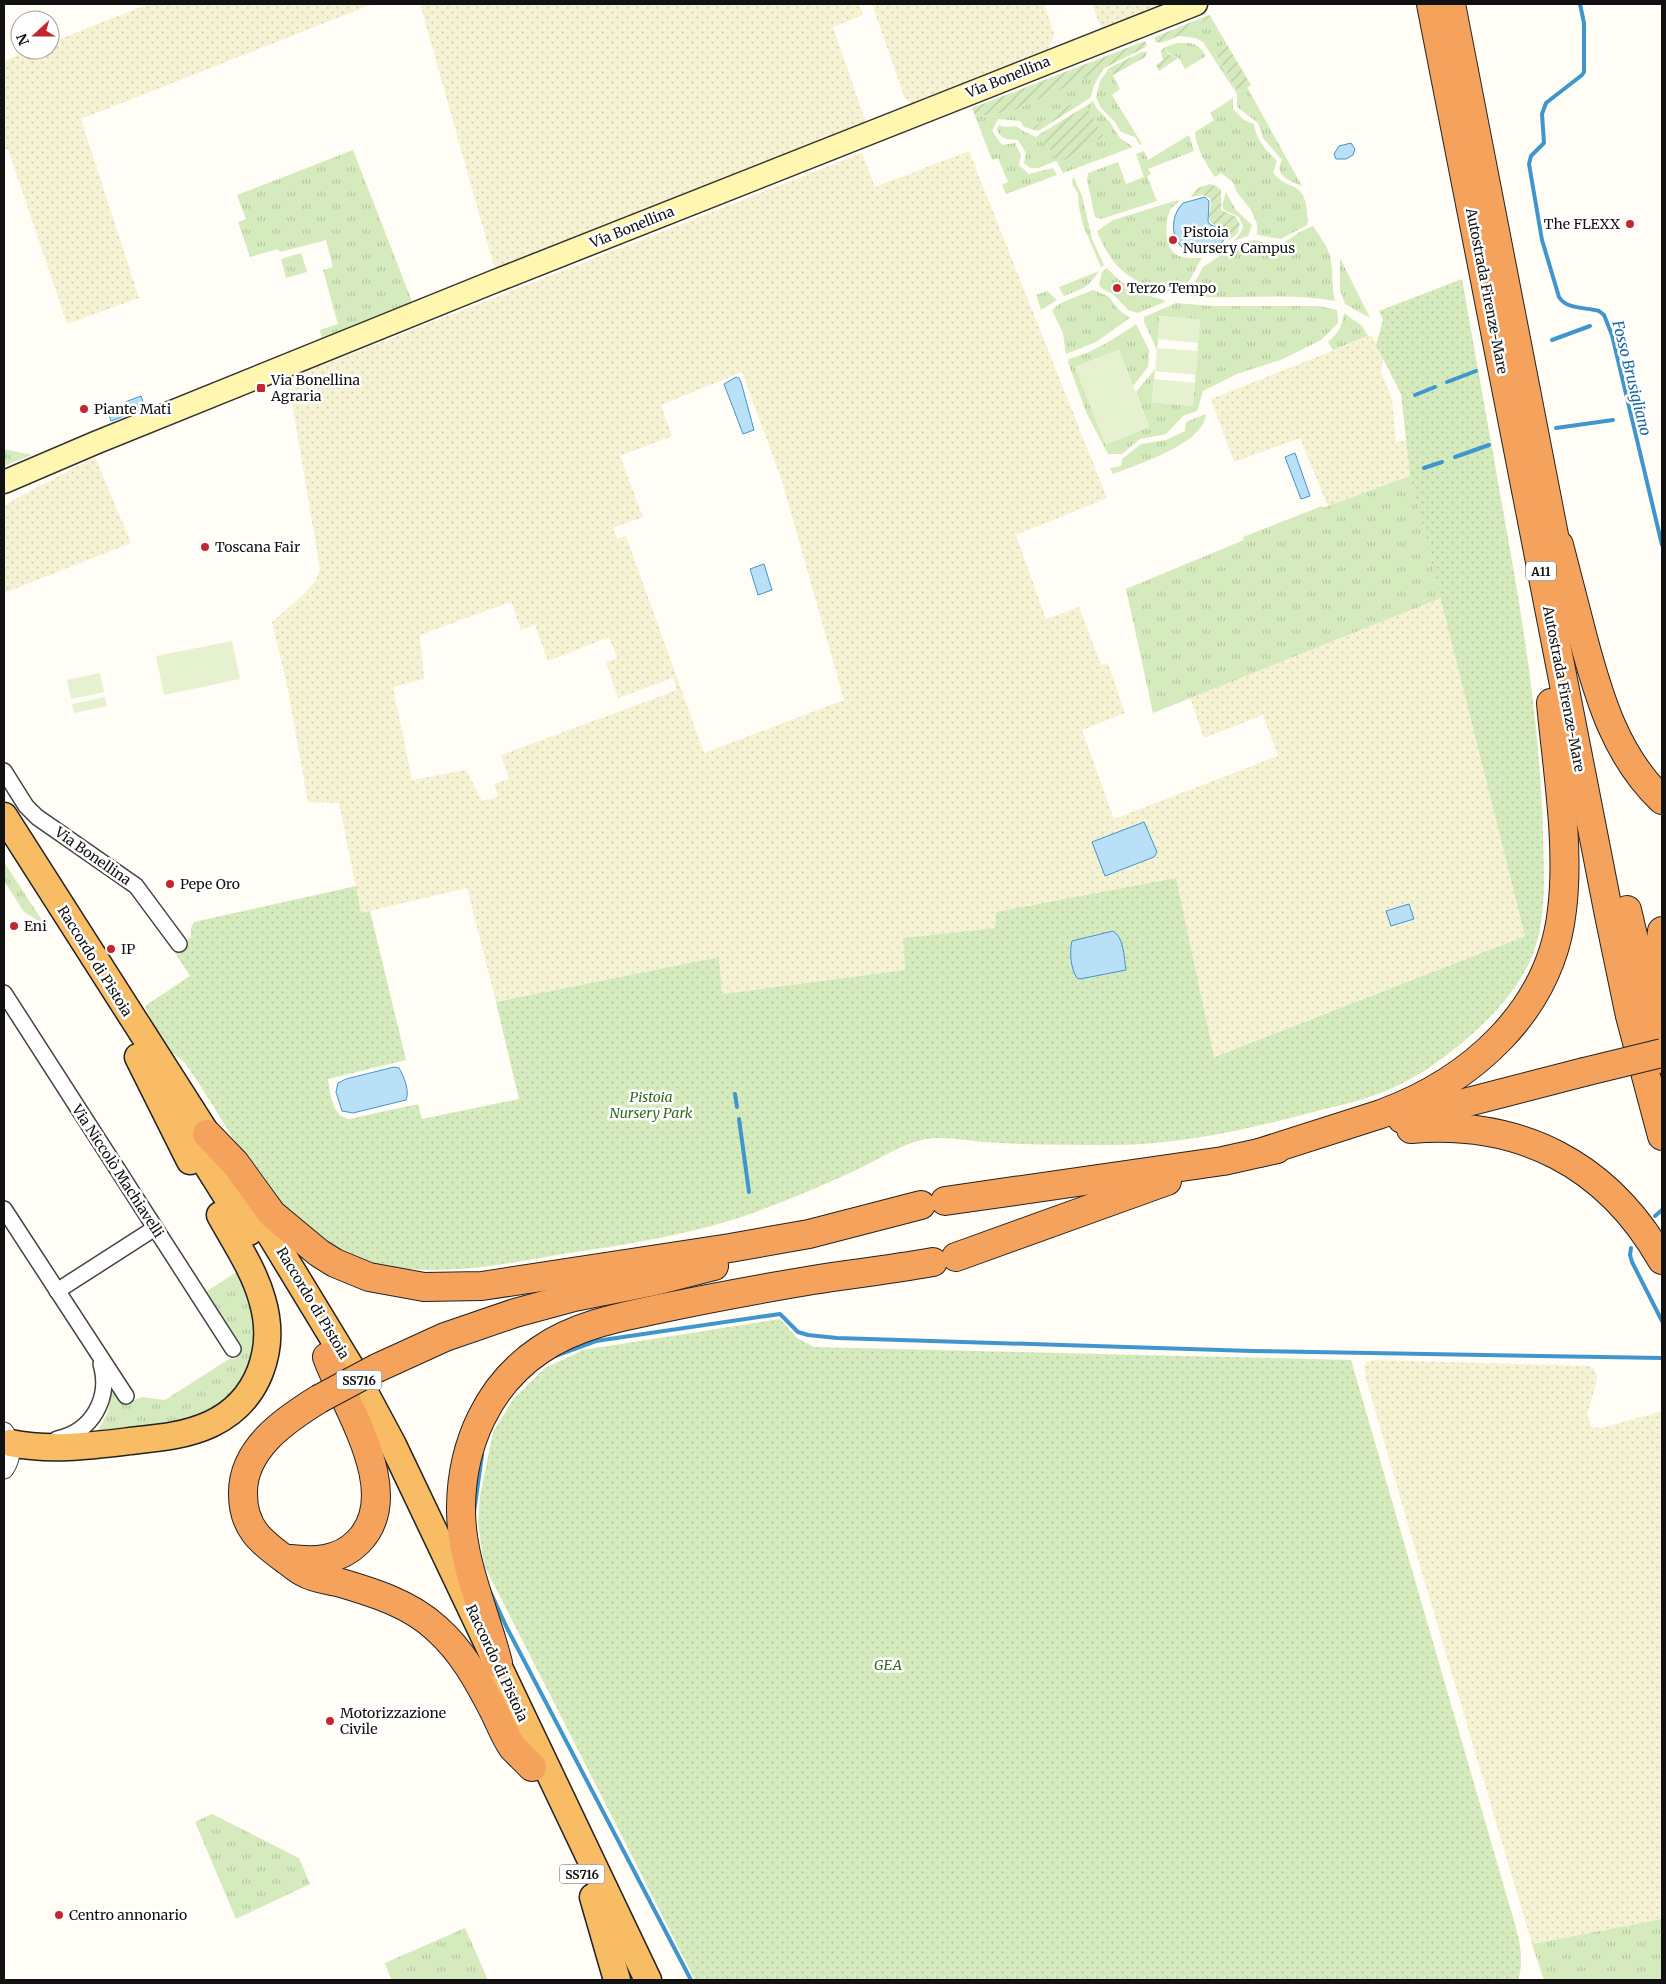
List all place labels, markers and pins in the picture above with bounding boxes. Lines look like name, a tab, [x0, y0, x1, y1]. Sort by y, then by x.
place label: The FLEXX	[1544, 215, 1620, 233]
marker: The FLEXX	[1624, 218, 1636, 230]
place label: Pistoia Nursery Campus	[1183, 223, 1295, 257]
marker: Pistoia Nursery Campus	[1167, 234, 1179, 246]
place label: Terzo Tempo	[1127, 279, 1216, 297]
marker: Terzo Tempo	[1111, 282, 1123, 294]
place label: Via Bonellina Agraria	[270, 371, 361, 405]
marker: Via Bonellina Agraria	[255, 382, 267, 394]
place label: Piante Mati	[94, 400, 172, 418]
marker: Piante Mati	[78, 403, 90, 415]
place label: Toscana Fair	[215, 538, 300, 556]
marker: Toscana Fair	[199, 541, 211, 553]
place label: Pepe Oro	[180, 875, 240, 893]
marker: Pepe Oro	[164, 878, 176, 890]
place label: Eni	[24, 917, 47, 935]
marker: Eni	[8, 920, 20, 932]
place label: IP	[121, 940, 135, 958]
marker: IP	[105, 943, 117, 955]
place label: Motorizzazione Civile	[340, 1704, 446, 1738]
marker: Motorizzazione Civile	[324, 1715, 336, 1727]
place label: Centro annonario	[69, 1906, 187, 1924]
marker: Centro annonario	[53, 1909, 65, 1921]

